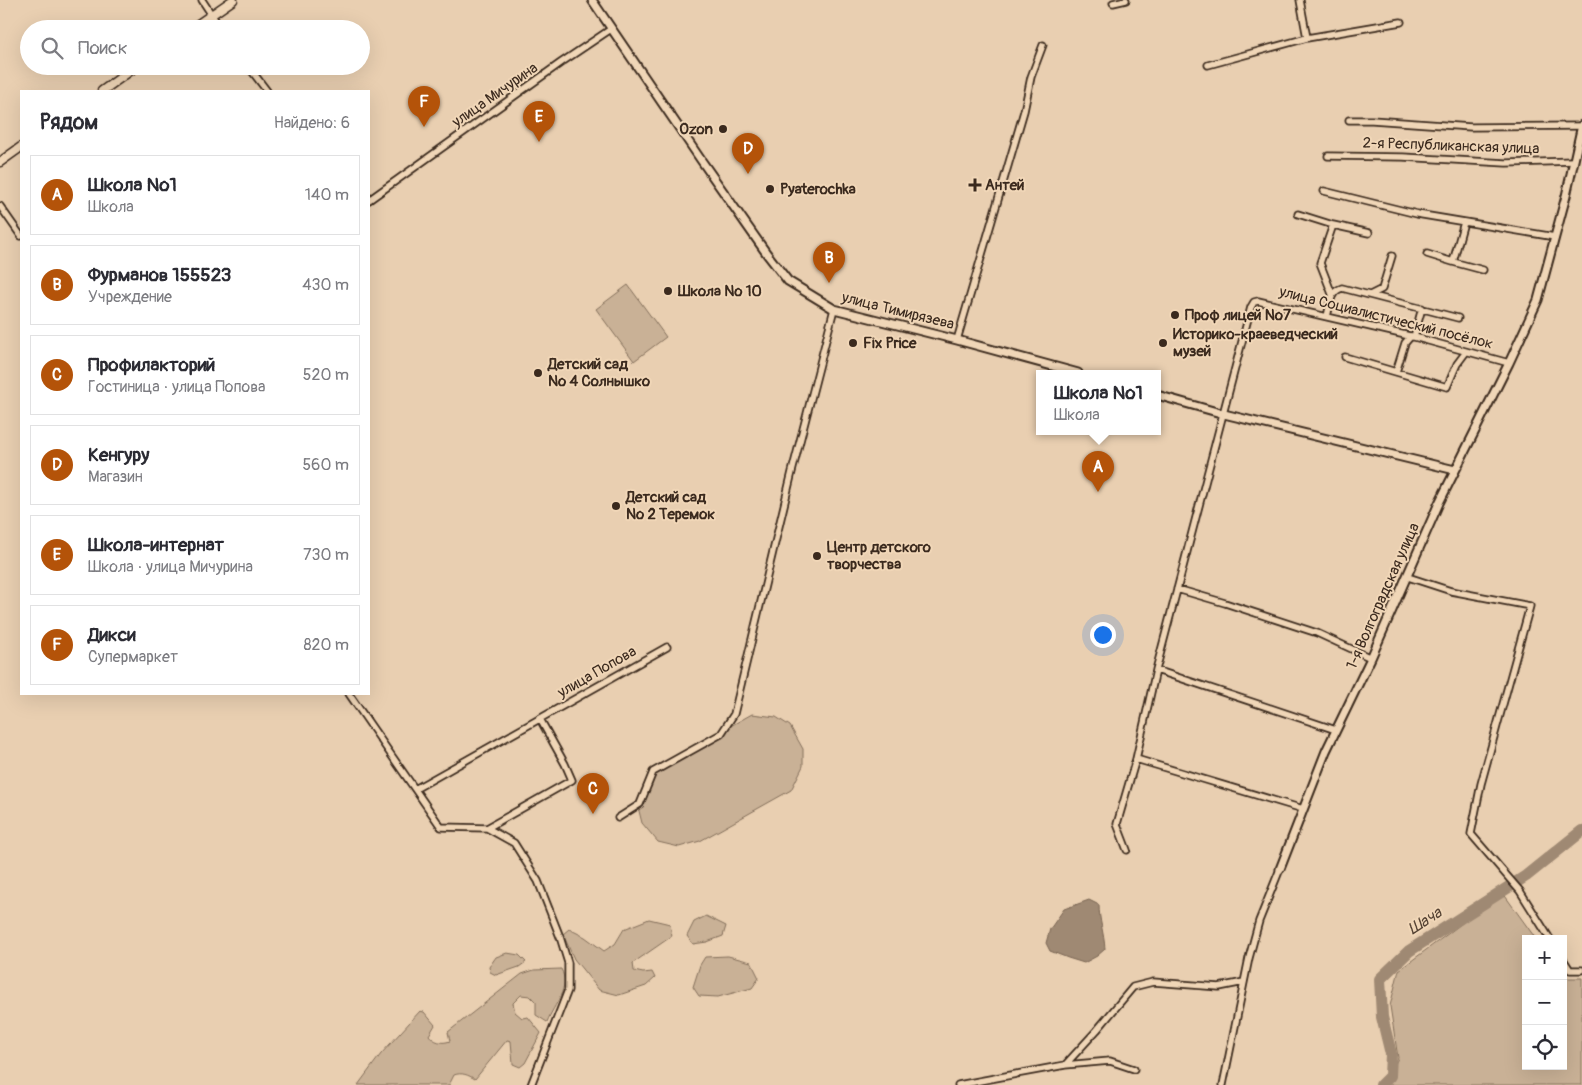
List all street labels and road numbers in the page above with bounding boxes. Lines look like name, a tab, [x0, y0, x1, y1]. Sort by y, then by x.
street label: улица Мичурина	[448, 58, 542, 132]
street label: 2-я Республиканская улица	[1362, 133, 1540, 159]
street label: улица Социалистический посёлок	[1276, 282, 1495, 354]
street label: улица Тимирязева	[839, 288, 956, 334]
street label: 1-я Волгоградская улица	[1342, 520, 1424, 672]
street label: улица Попова	[553, 642, 640, 703]

